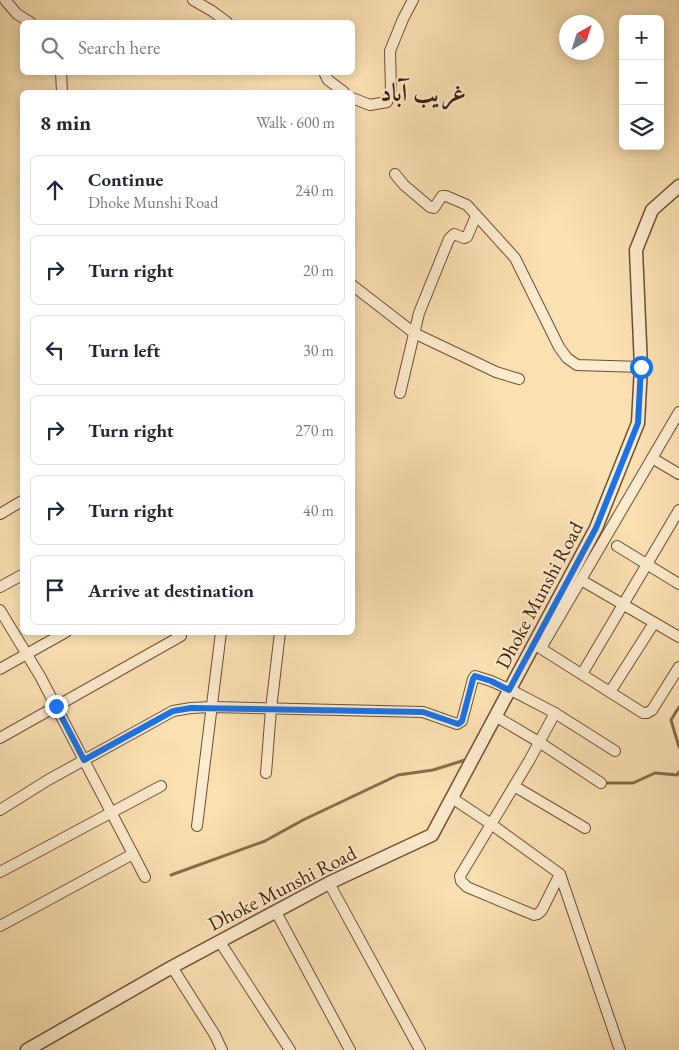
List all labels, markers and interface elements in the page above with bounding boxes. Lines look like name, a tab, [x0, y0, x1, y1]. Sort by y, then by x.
north arrow	[559, 15, 604, 60]
map controls	[619, 15, 664, 150]
button: +	[619, 15, 664, 60]
search box	[20, 20, 355, 75]
icon: search	[38, 34, 66, 62]
text: Search here	[78, 35, 160, 60]
button: −	[619, 60, 664, 105]
district label: غریب آباد	[380, 76, 466, 110]
button: layers	[619, 105, 664, 150]
text: 8 min	[40, 109, 91, 136]
text: Walk · 600 m	[256, 112, 335, 133]
text: Continue	[88, 167, 163, 192]
icon: ahead	[41, 176, 69, 204]
text: 240 m	[295, 180, 334, 201]
text: Dhoke Munshi Road	[88, 192, 218, 213]
icon: right	[41, 256, 69, 284]
text: Turn right	[88, 258, 174, 283]
text: 20 m	[303, 260, 334, 281]
icon: left	[41, 336, 69, 364]
text: Turn left	[88, 338, 160, 363]
text: 30 m	[303, 340, 334, 361]
route start	[630, 356, 653, 379]
icon: right	[41, 416, 69, 444]
text: Turn right	[88, 418, 174, 443]
text: 270 m	[295, 420, 334, 441]
icon: right	[41, 496, 69, 524]
text: Turn right	[88, 498, 174, 523]
text: 40 m	[303, 500, 334, 521]
street label: Dhoke Munshi Road	[489, 516, 589, 673]
icon: arrive	[41, 576, 69, 604]
text: Arrive at destination	[88, 578, 254, 603]
route end	[45, 695, 68, 718]
street label: Dhoke Munshi Road	[204, 839, 361, 937]

